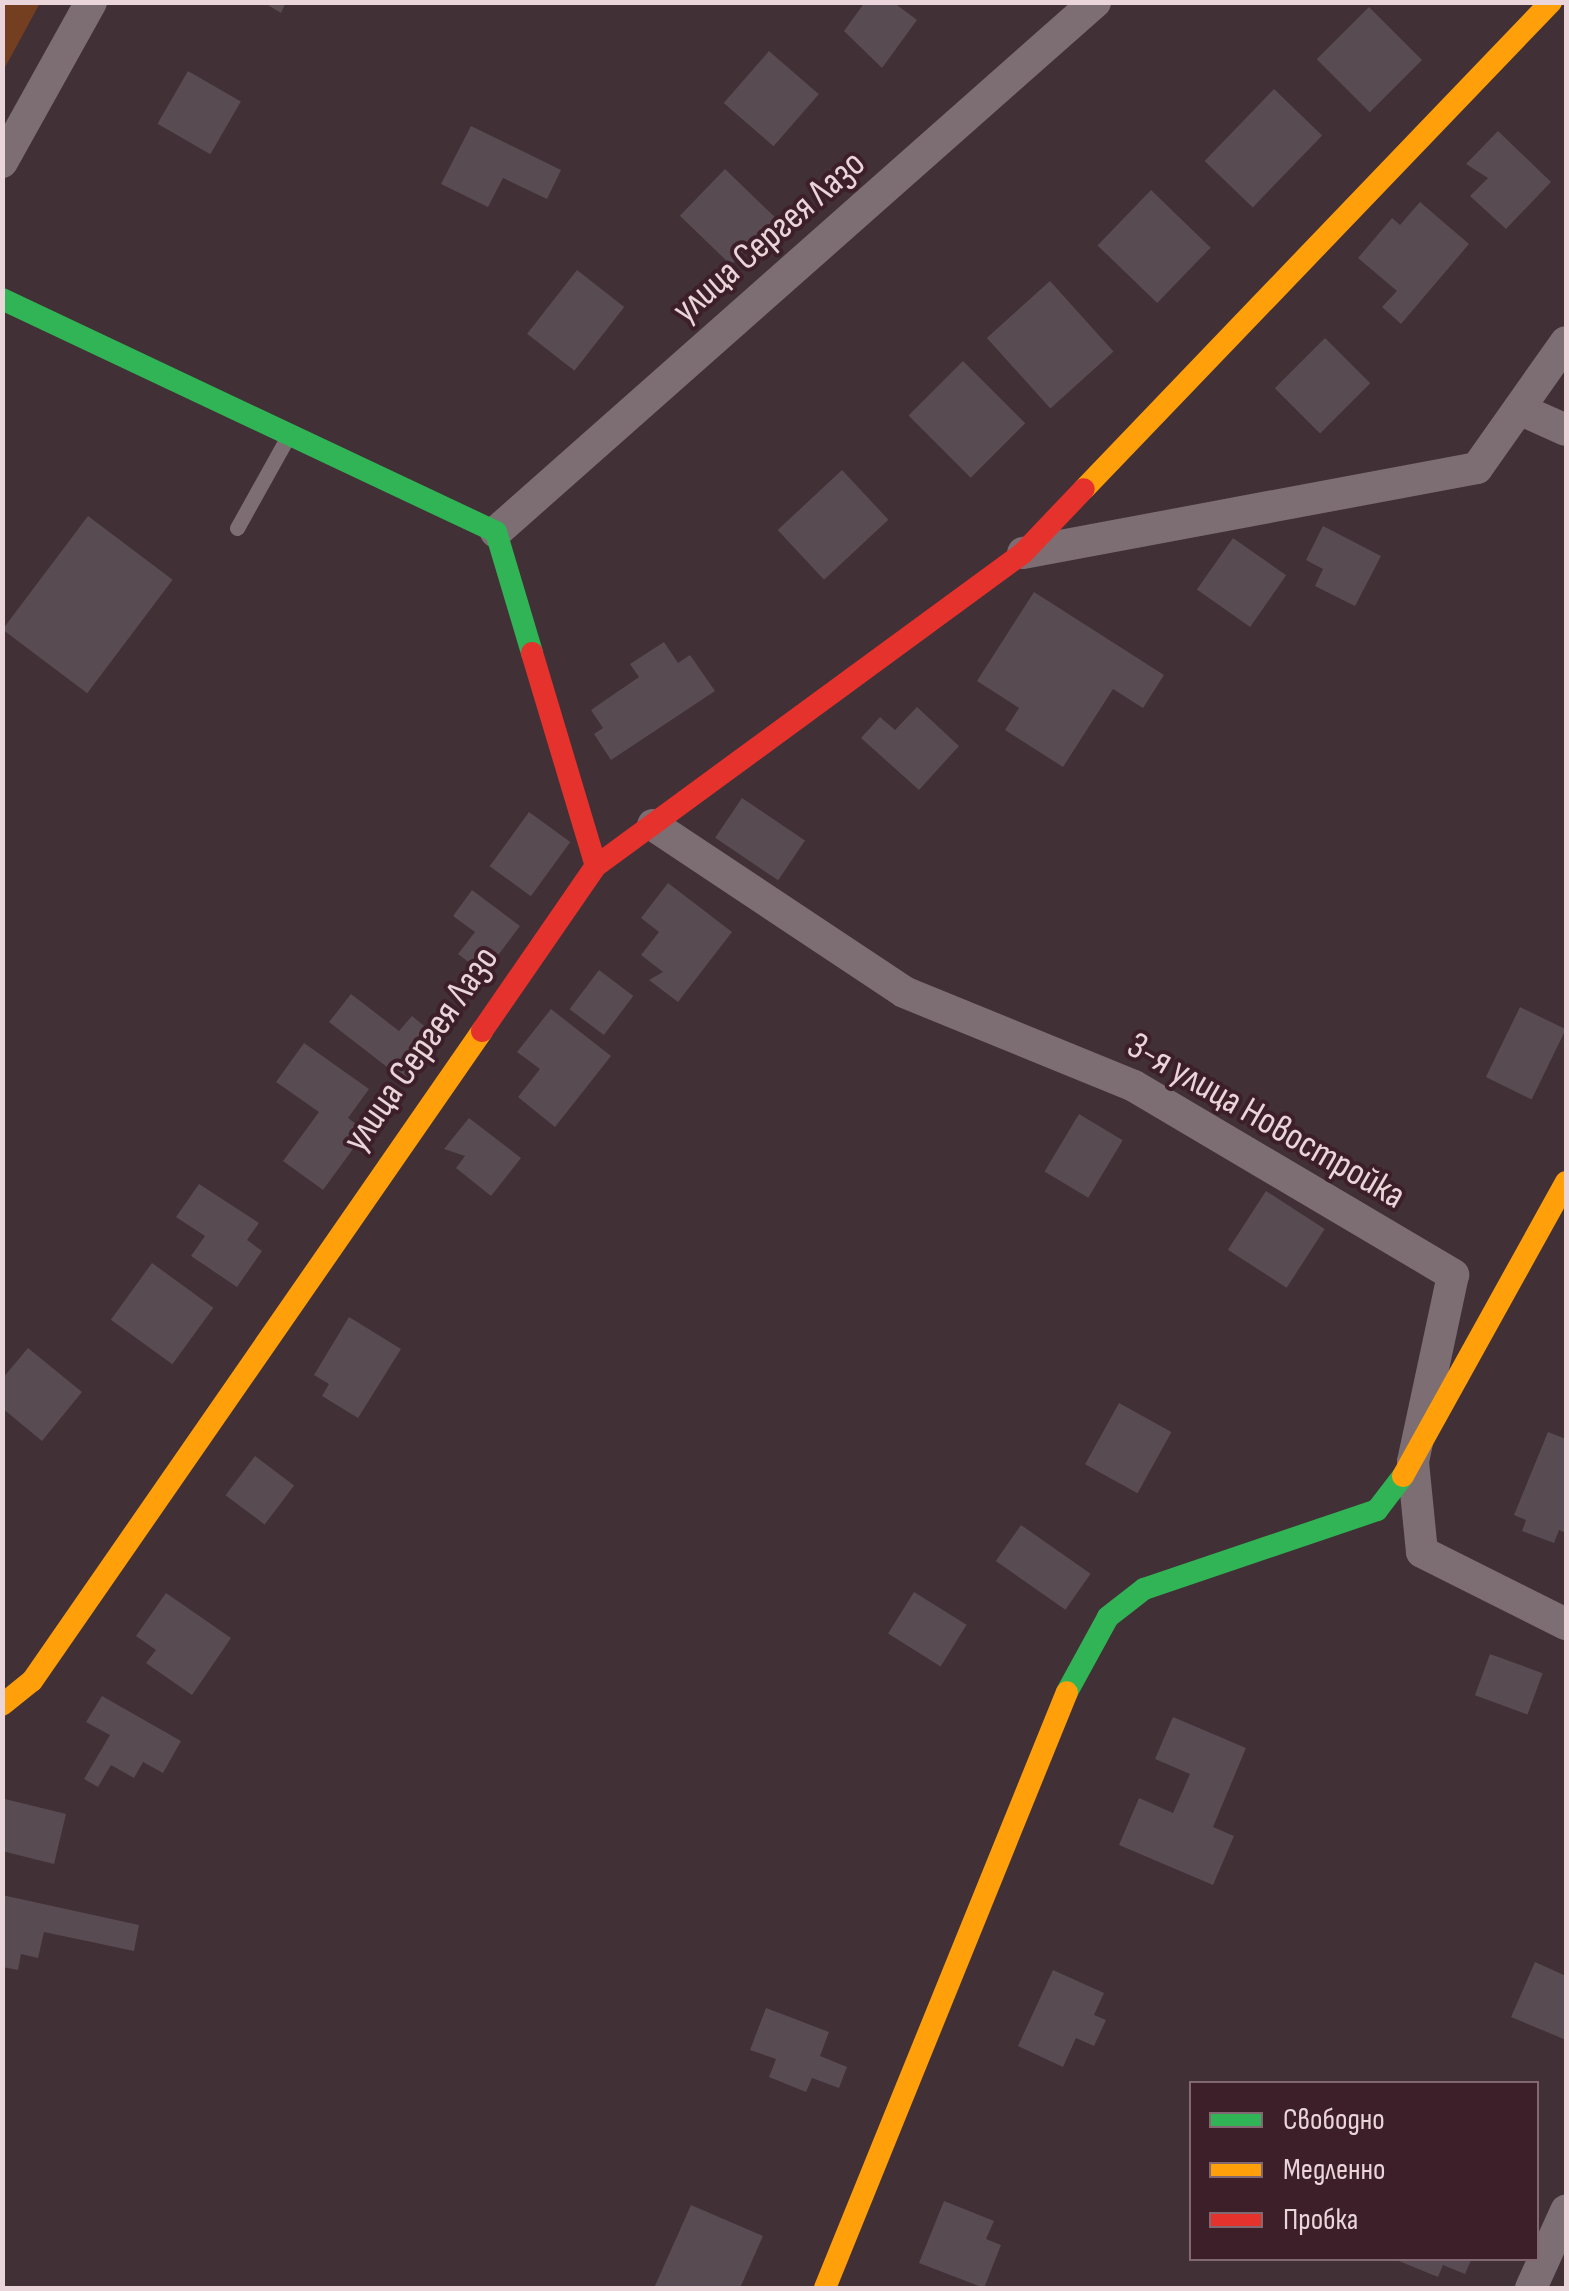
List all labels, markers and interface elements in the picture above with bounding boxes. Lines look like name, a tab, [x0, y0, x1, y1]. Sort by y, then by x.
street label: улица Сергея Лазо	[663, 141, 875, 333]
street label: улица Сергея Лазо	[333, 938, 509, 1160]
street label: 3-я улица Новостройка	[1119, 1023, 1413, 1219]
legend	[1189, 2081, 1539, 2261]
text: Свободно	[1283, 2102, 1385, 2138]
text: Медленно	[1283, 2152, 1385, 2188]
text: Пробка	[1283, 2202, 1358, 2238]

